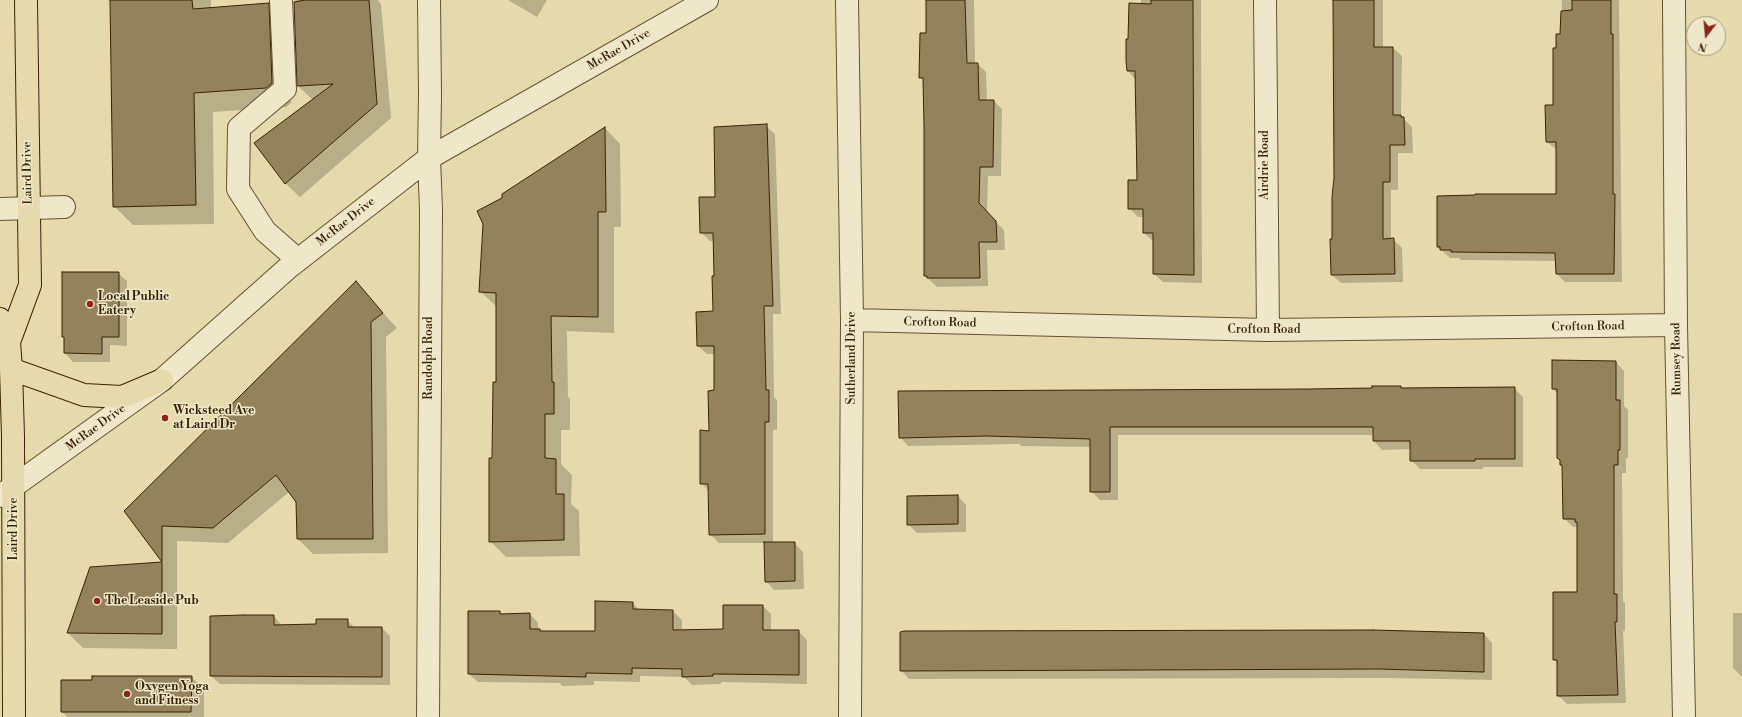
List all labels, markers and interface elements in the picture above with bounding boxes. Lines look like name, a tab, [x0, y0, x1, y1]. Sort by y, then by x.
north arrow	[1686, 16, 1726, 56]
street label: McRae Drive	[585, 26, 653, 74]
text: N	[1697, 39, 1709, 55]
street label: Airdrie Road	[1258, 130, 1272, 200]
street label: Laird Drive	[20, 141, 36, 205]
street label: McRae Drive	[314, 195, 378, 249]
place label: Local Public Eatery	[98, 290, 169, 318]
marker: Local Public Eatery	[85, 299, 95, 309]
street label: Sutherland Drive	[845, 312, 859, 404]
street label: Crofton Road	[903, 315, 977, 331]
street label: Randolph Road	[422, 316, 436, 400]
street label: Crofton Road	[1551, 319, 1625, 335]
street label: Rumsey Road	[1669, 322, 1685, 396]
street label: Crofton Road	[1228, 323, 1300, 337]
street label: McRae Drive	[63, 401, 129, 455]
place label: Wicksteed Ave at Laird Dr	[173, 404, 255, 432]
marker: Wicksteed Ave at Laird Dr	[160, 413, 170, 423]
street label: Laird Drive	[7, 498, 21, 560]
place label: The Leaside Pub	[105, 594, 199, 608]
marker: The Leaside Pub	[92, 596, 102, 606]
place label: Oxygen Yoga and Fitness	[135, 680, 209, 708]
marker: Oxygen Yoga and Fitness	[122, 689, 132, 699]

